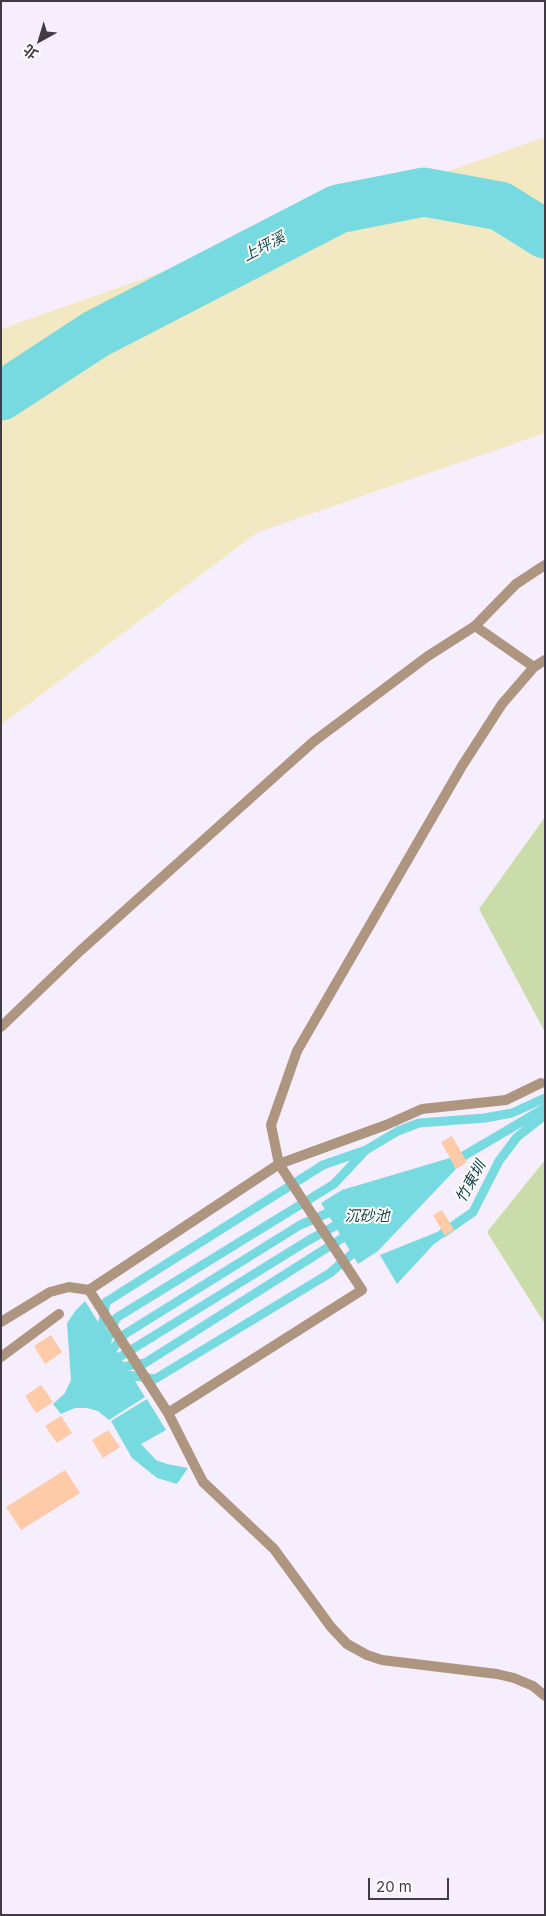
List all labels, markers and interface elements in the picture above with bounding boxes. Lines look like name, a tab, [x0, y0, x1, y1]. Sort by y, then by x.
north arrow	[15, 15, 65, 65]
text: 北	[19, 41, 41, 63]
water label: 上坪溪	[240, 229, 288, 265]
water label: 竹東圳	[452, 1158, 490, 1206]
water label: 沉砂池	[345, 1207, 389, 1225]
scale bar	[371, 1868, 452, 1900]
text: 20 m	[376, 1877, 412, 1896]

